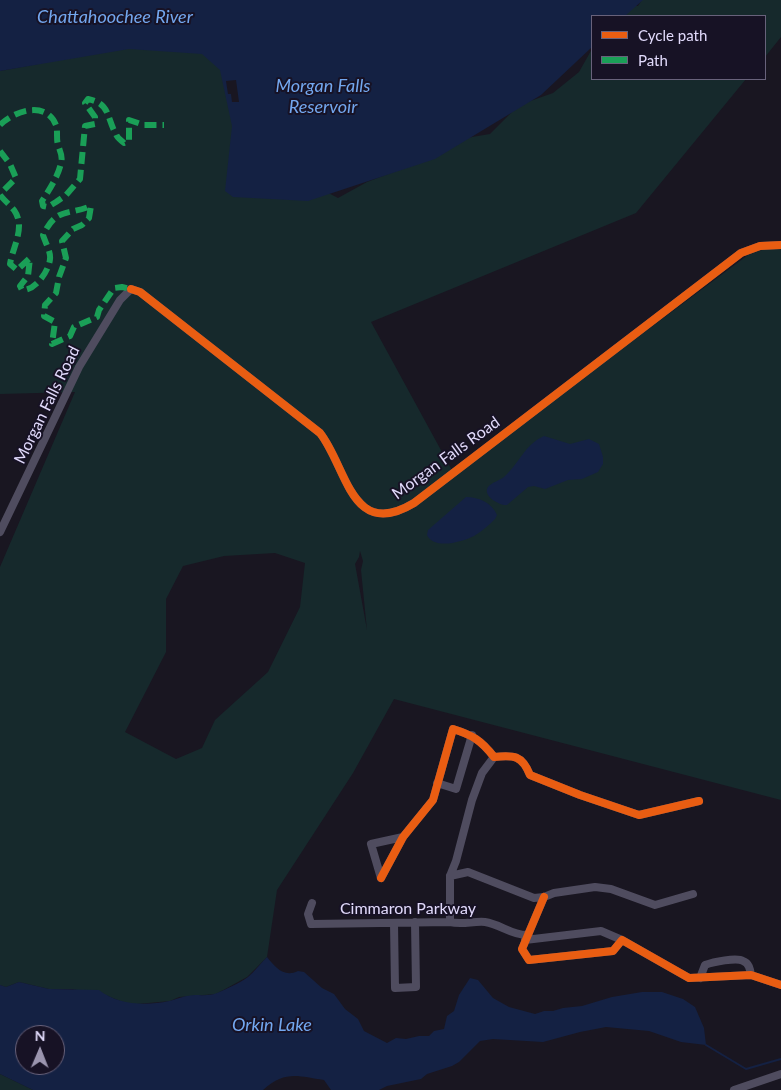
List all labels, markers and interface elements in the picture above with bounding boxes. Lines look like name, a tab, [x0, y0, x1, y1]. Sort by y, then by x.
water label: Chattahoochee River	[37, 6, 193, 28]
legend	[591, 15, 766, 80]
text: Cycle path	[638, 26, 707, 44]
text: Path	[638, 51, 668, 69]
water label: Morgan Falls Reservoir	[275, 75, 371, 118]
street label: Morgan Falls Road	[10, 343, 84, 467]
street label: Morgan Falls Road	[388, 412, 504, 504]
street label: Cimmaron Parkway	[340, 899, 476, 919]
water label: Orkin Lake	[232, 1014, 312, 1036]
north arrow	[15, 1025, 65, 1075]
text: N	[35, 1027, 46, 1044]

